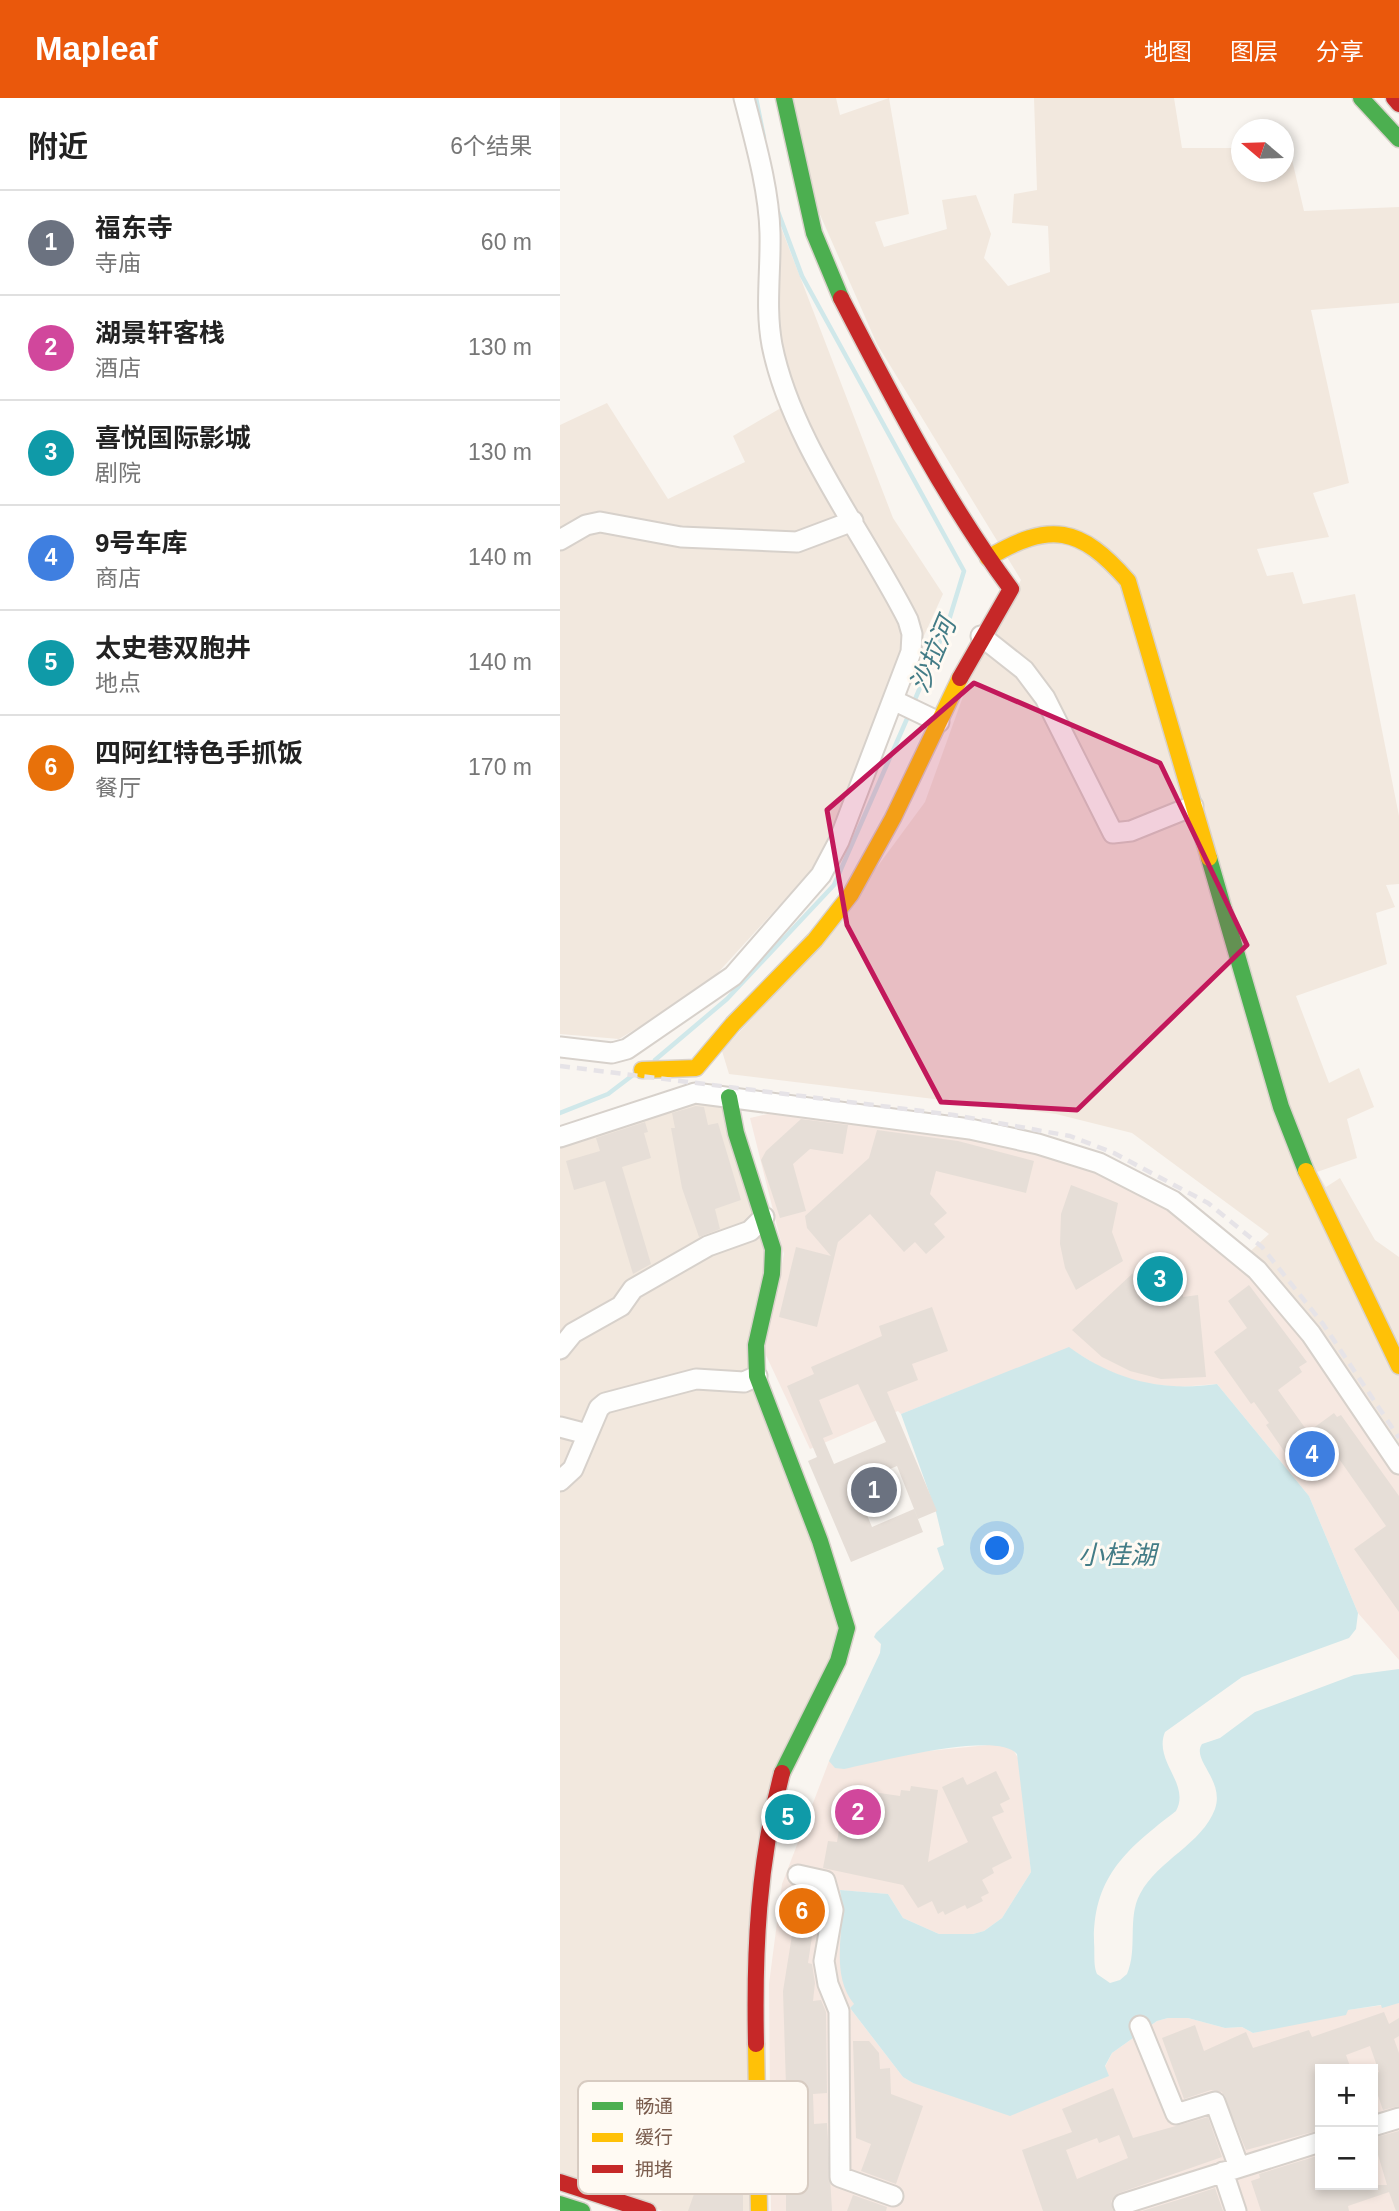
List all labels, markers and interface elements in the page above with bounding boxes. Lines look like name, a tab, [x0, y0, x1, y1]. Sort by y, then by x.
text: Mapleaf	[35, 30, 158, 67]
text: 地图	[1144, 38, 1192, 65]
text: 图层	[1230, 38, 1278, 65]
text: 分享	[1316, 38, 1364, 65]
north arrow	[1231, 119, 1294, 182]
text: 附近	[28, 130, 88, 163]
text: 6个结果	[450, 133, 532, 159]
text: 福东寺	[95, 213, 173, 243]
text: 1	[45, 229, 57, 255]
text: 60 m	[481, 229, 532, 255]
text: 寺庙	[95, 250, 141, 276]
text: 湖景轩客栈	[95, 318, 225, 348]
text: 2	[45, 334, 57, 360]
text: 130 m	[468, 334, 532, 360]
text: 酒店	[95, 355, 141, 381]
text: 喜悦国际影城	[95, 423, 251, 453]
text: 3	[45, 439, 57, 465]
text: 130 m	[468, 439, 532, 465]
text: 剧院	[95, 460, 141, 486]
text: 9号车库	[95, 528, 187, 558]
text: 4	[45, 544, 57, 570]
text: 140 m	[468, 544, 532, 570]
text: 商店	[95, 565, 141, 591]
water label: 沙拉河	[904, 609, 964, 697]
text: 太史巷双胞井	[95, 633, 251, 663]
text: 5	[45, 649, 57, 675]
text: 140 m	[468, 649, 532, 675]
text: 地点	[95, 670, 141, 696]
text: 四阿红特色手抓饭	[95, 738, 303, 768]
text: 6	[45, 754, 57, 780]
text: 170 m	[468, 754, 532, 780]
text: 餐厅	[95, 775, 141, 801]
pin: 3	[1137, 1253, 1183, 1305]
pin: 4	[1289, 1428, 1335, 1480]
pin: 1	[851, 1464, 897, 1516]
your location	[980, 1531, 1014, 1565]
water label: 小桂湖	[1078, 1540, 1160, 1570]
pin: 2	[835, 1786, 881, 1838]
pin: 5	[765, 1791, 811, 1843]
pin: 6	[779, 1885, 825, 1937]
map controls	[1315, 2064, 1378, 2190]
button: +	[1315, 2064, 1378, 2127]
legend	[578, 2081, 808, 2194]
text: 畅通	[635, 2096, 673, 2117]
text: 缓行	[635, 2127, 673, 2148]
button: −	[1315, 2127, 1378, 2190]
text: 拥堵	[635, 2159, 673, 2180]

